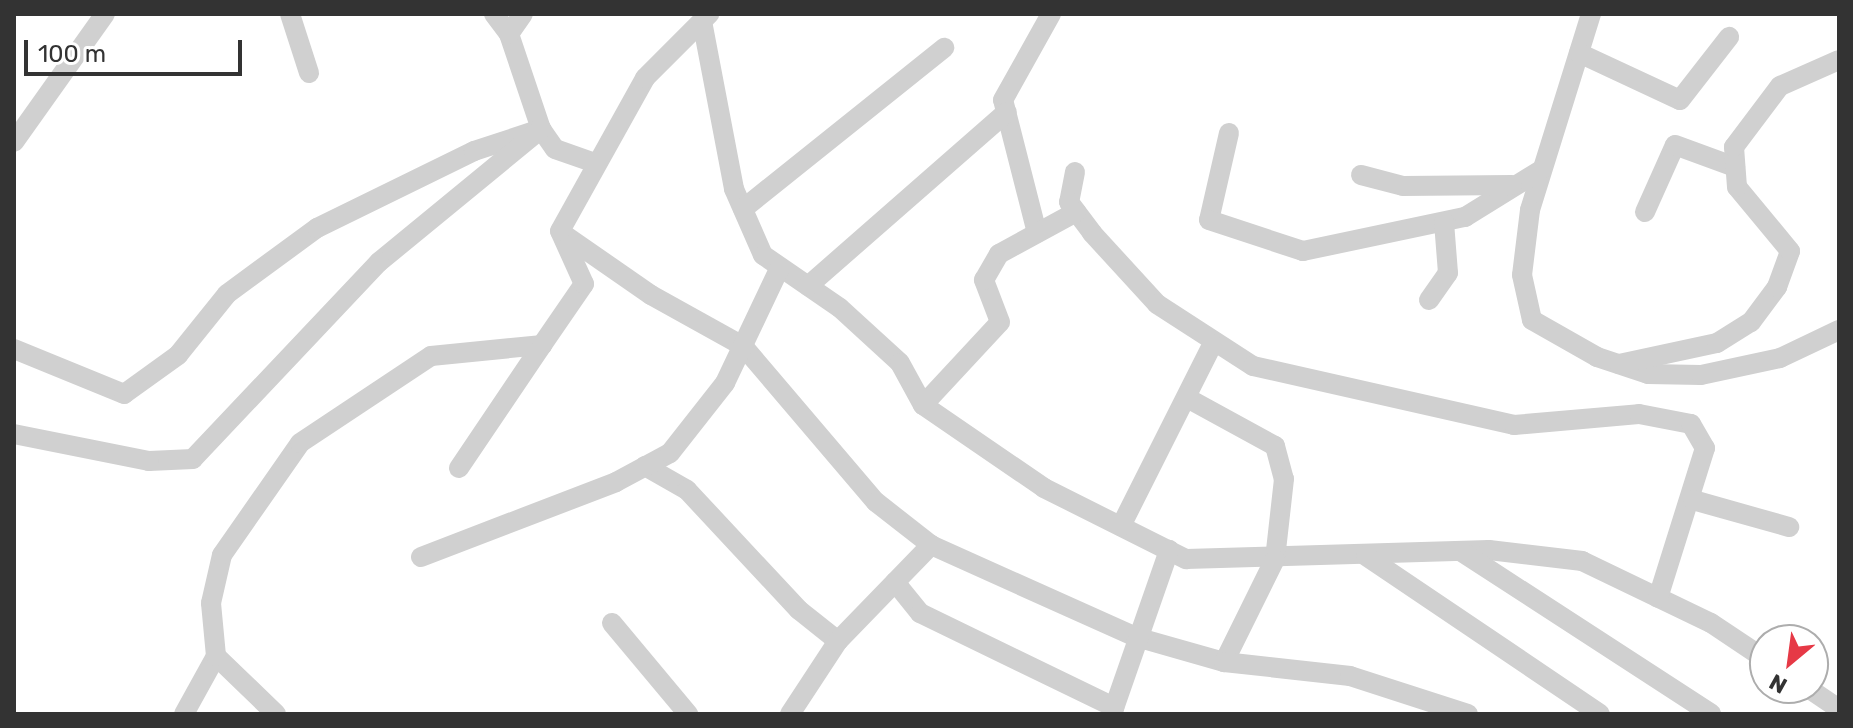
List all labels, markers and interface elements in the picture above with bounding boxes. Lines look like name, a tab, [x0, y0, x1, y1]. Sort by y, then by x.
scale bar	[28, 24, 246, 74]
text: 100 m	[38, 40, 106, 68]
north arrow	[1749, 624, 1829, 704]
text: N	[1765, 668, 1792, 699]

